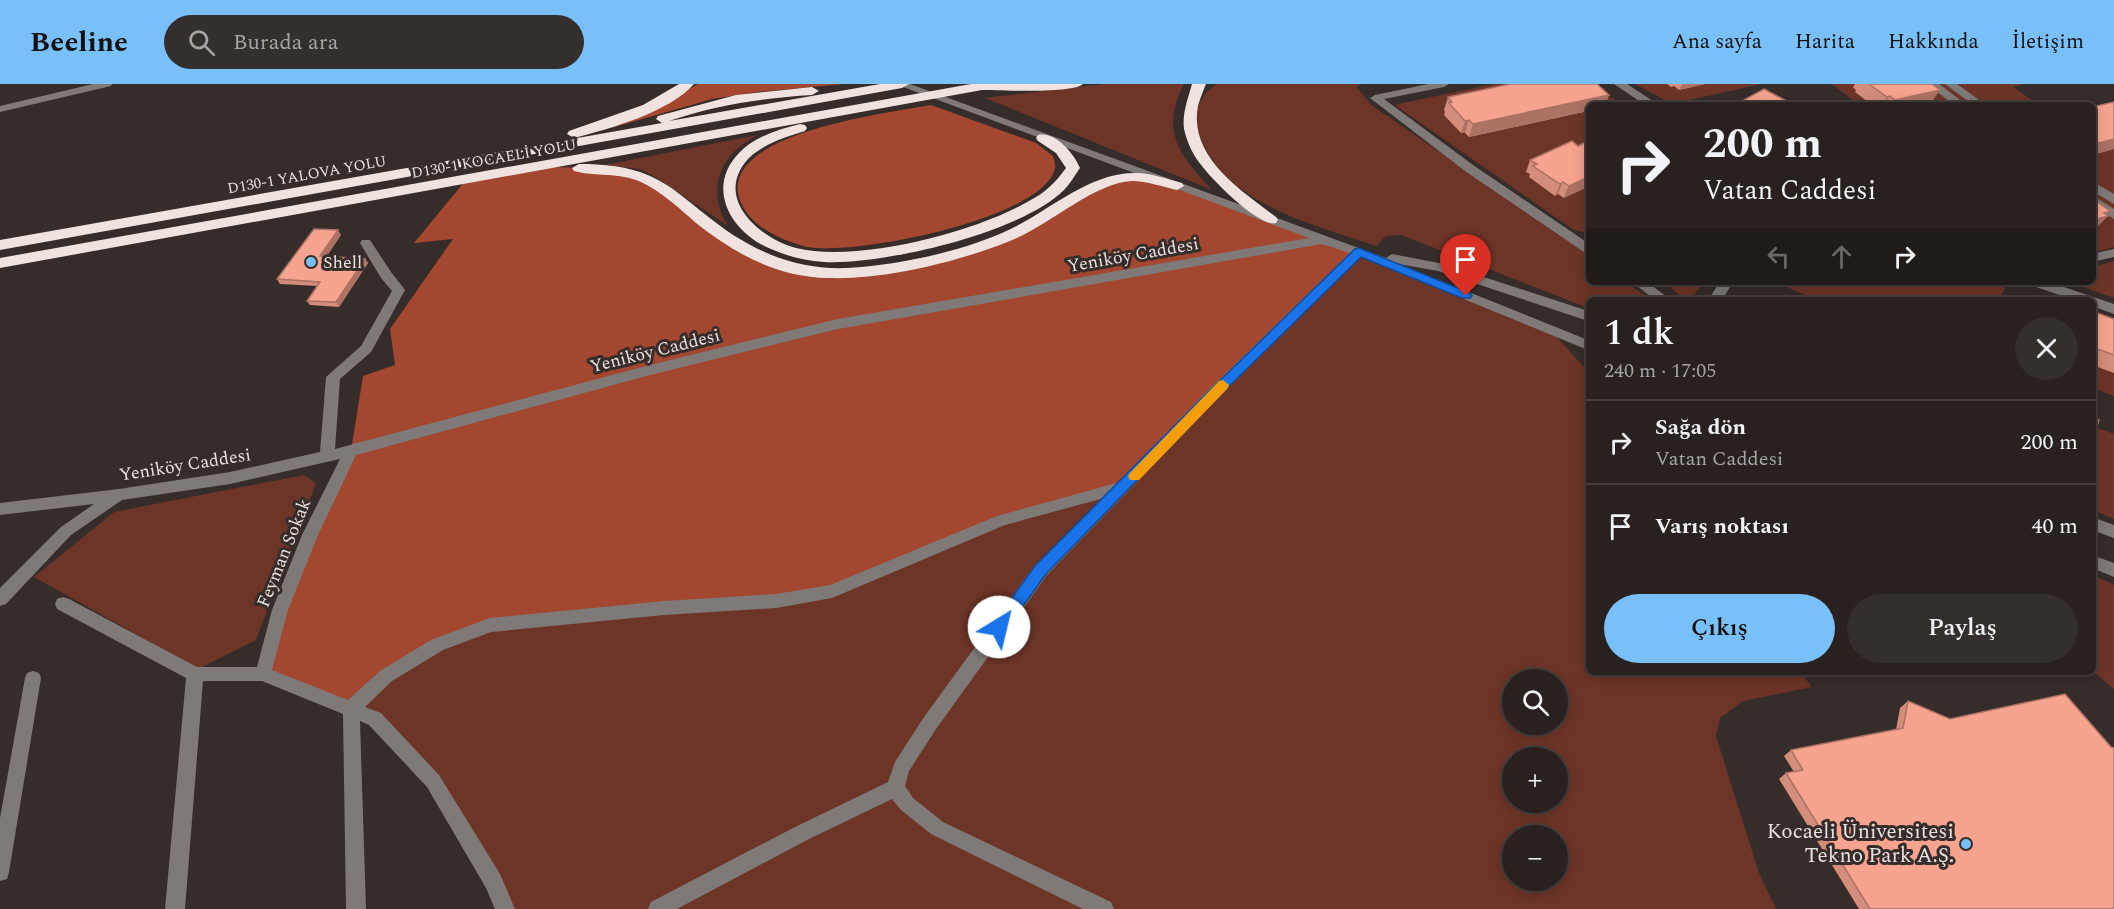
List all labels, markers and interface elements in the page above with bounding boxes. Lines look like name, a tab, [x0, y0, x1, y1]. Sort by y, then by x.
search box	[164, 15, 584, 69]
text: Beeline	[30, 21, 128, 64]
icon: search	[185, 26, 218, 59]
text: Burada ara	[233, 26, 339, 59]
text: Ana sayfa	[1672, 26, 1762, 58]
text: Harita	[1795, 26, 1855, 58]
text: Hakkında	[1888, 26, 1979, 58]
text: İletişim	[2012, 26, 2084, 58]
text: 200 m	[1703, 113, 1822, 176]
icon: right	[1604, 126, 1682, 204]
street label: D130-1 KOCAELİ YOLU	[410, 133, 578, 185]
street label: D130-1 YALOVA YOLU	[226, 150, 388, 200]
text: Vatan Caddesi	[1703, 170, 1876, 212]
street label: Yeniköy Caddesi	[1065, 230, 1201, 280]
pin	[1440, 234, 1491, 296]
icon: left	[1762, 240, 1795, 273]
icon: ahead	[1825, 240, 1858, 273]
icon: right	[1888, 240, 1921, 273]
icon: arrive	[1449, 243, 1482, 276]
place label: Shell	[323, 249, 362, 276]
marker: Shell	[304, 255, 318, 269]
text: 1 dk	[1604, 306, 1674, 361]
button: close	[2015, 317, 2078, 380]
street label: Yeniköy Caddesi	[587, 322, 723, 380]
text: 240 m · 17:05	[1604, 356, 1716, 386]
text: Sağa dön	[1655, 411, 1746, 444]
icon: right	[1604, 426, 1637, 459]
text: 200 m	[2021, 426, 2078, 459]
street label: Yeniköy Caddesi	[117, 441, 253, 489]
text: Vatan Caddesi	[1655, 444, 1783, 474]
street label: Feyman Sokak	[250, 495, 318, 611]
icon: arrive	[1604, 510, 1637, 543]
text: Varış noktası	[1655, 510, 1789, 543]
text: 40 m	[2032, 510, 2078, 543]
button: Çıkış	[1604, 594, 1835, 663]
button: Paylaş	[1847, 594, 2078, 663]
position arrow	[967, 595, 1031, 659]
map controls	[1502, 669, 1568, 891]
button: search	[1502, 669, 1568, 735]
button: +	[1502, 747, 1568, 813]
place label: Kocaeli Üniversitesi Tekno Park A.Ş.	[1767, 816, 1954, 872]
button: −	[1502, 825, 1568, 891]
marker: Kocaeli Üniversitesi Tekno Park A.Ş.	[1959, 837, 1973, 851]

